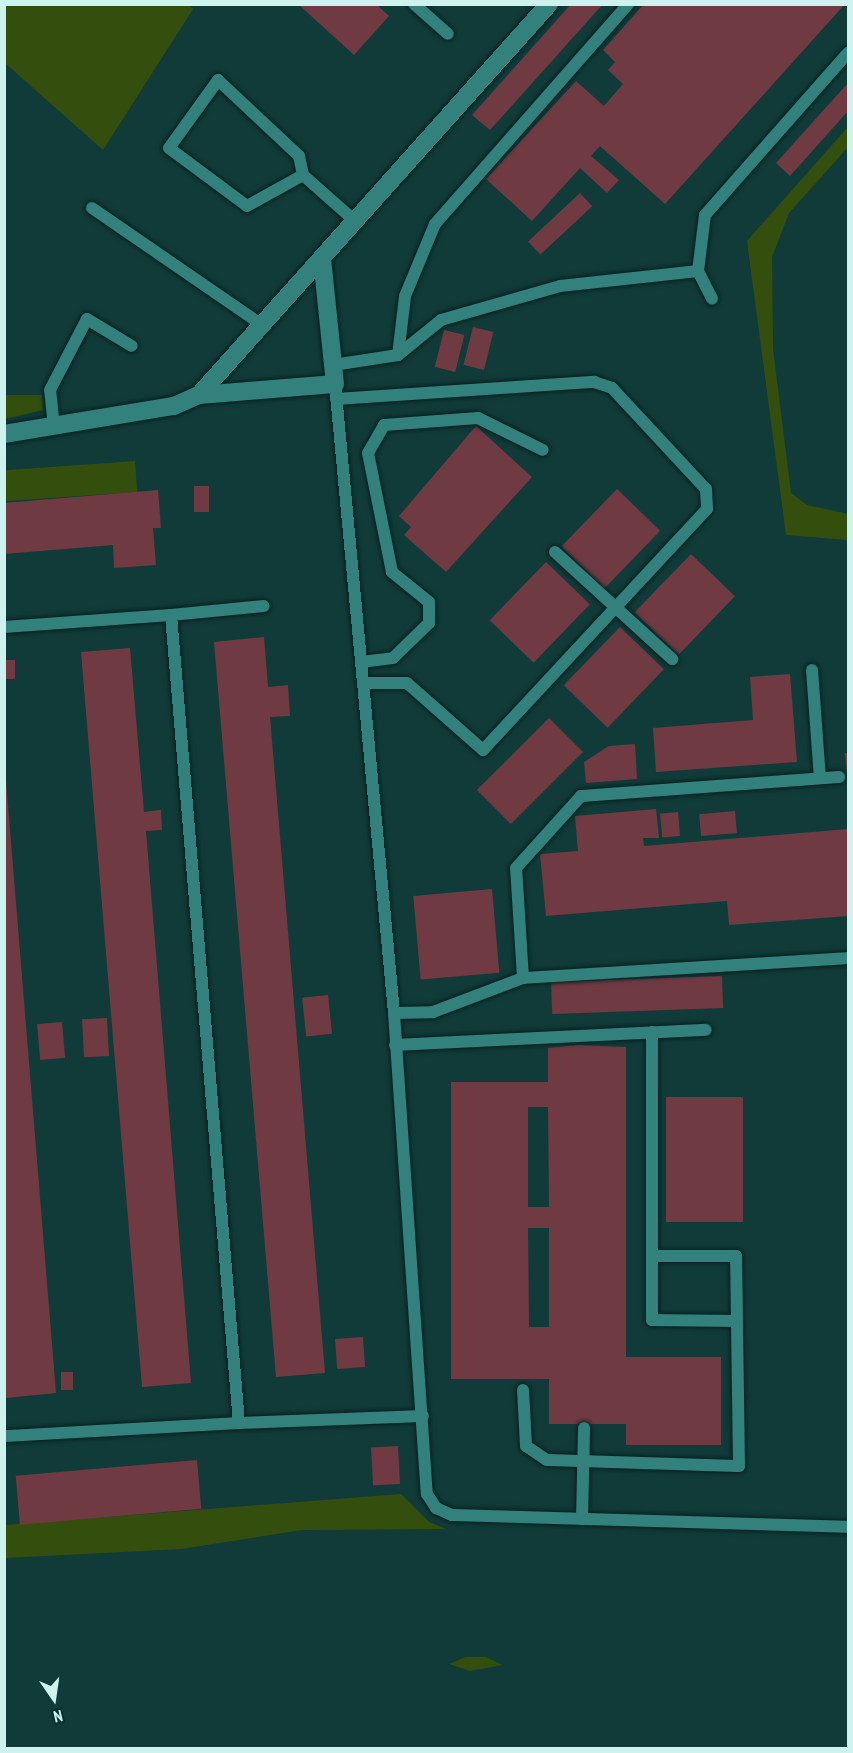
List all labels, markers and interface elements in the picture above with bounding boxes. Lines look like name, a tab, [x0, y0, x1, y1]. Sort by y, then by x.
north arrow	[24, 1669, 84, 1729]
text: N	[52, 1706, 65, 1727]

